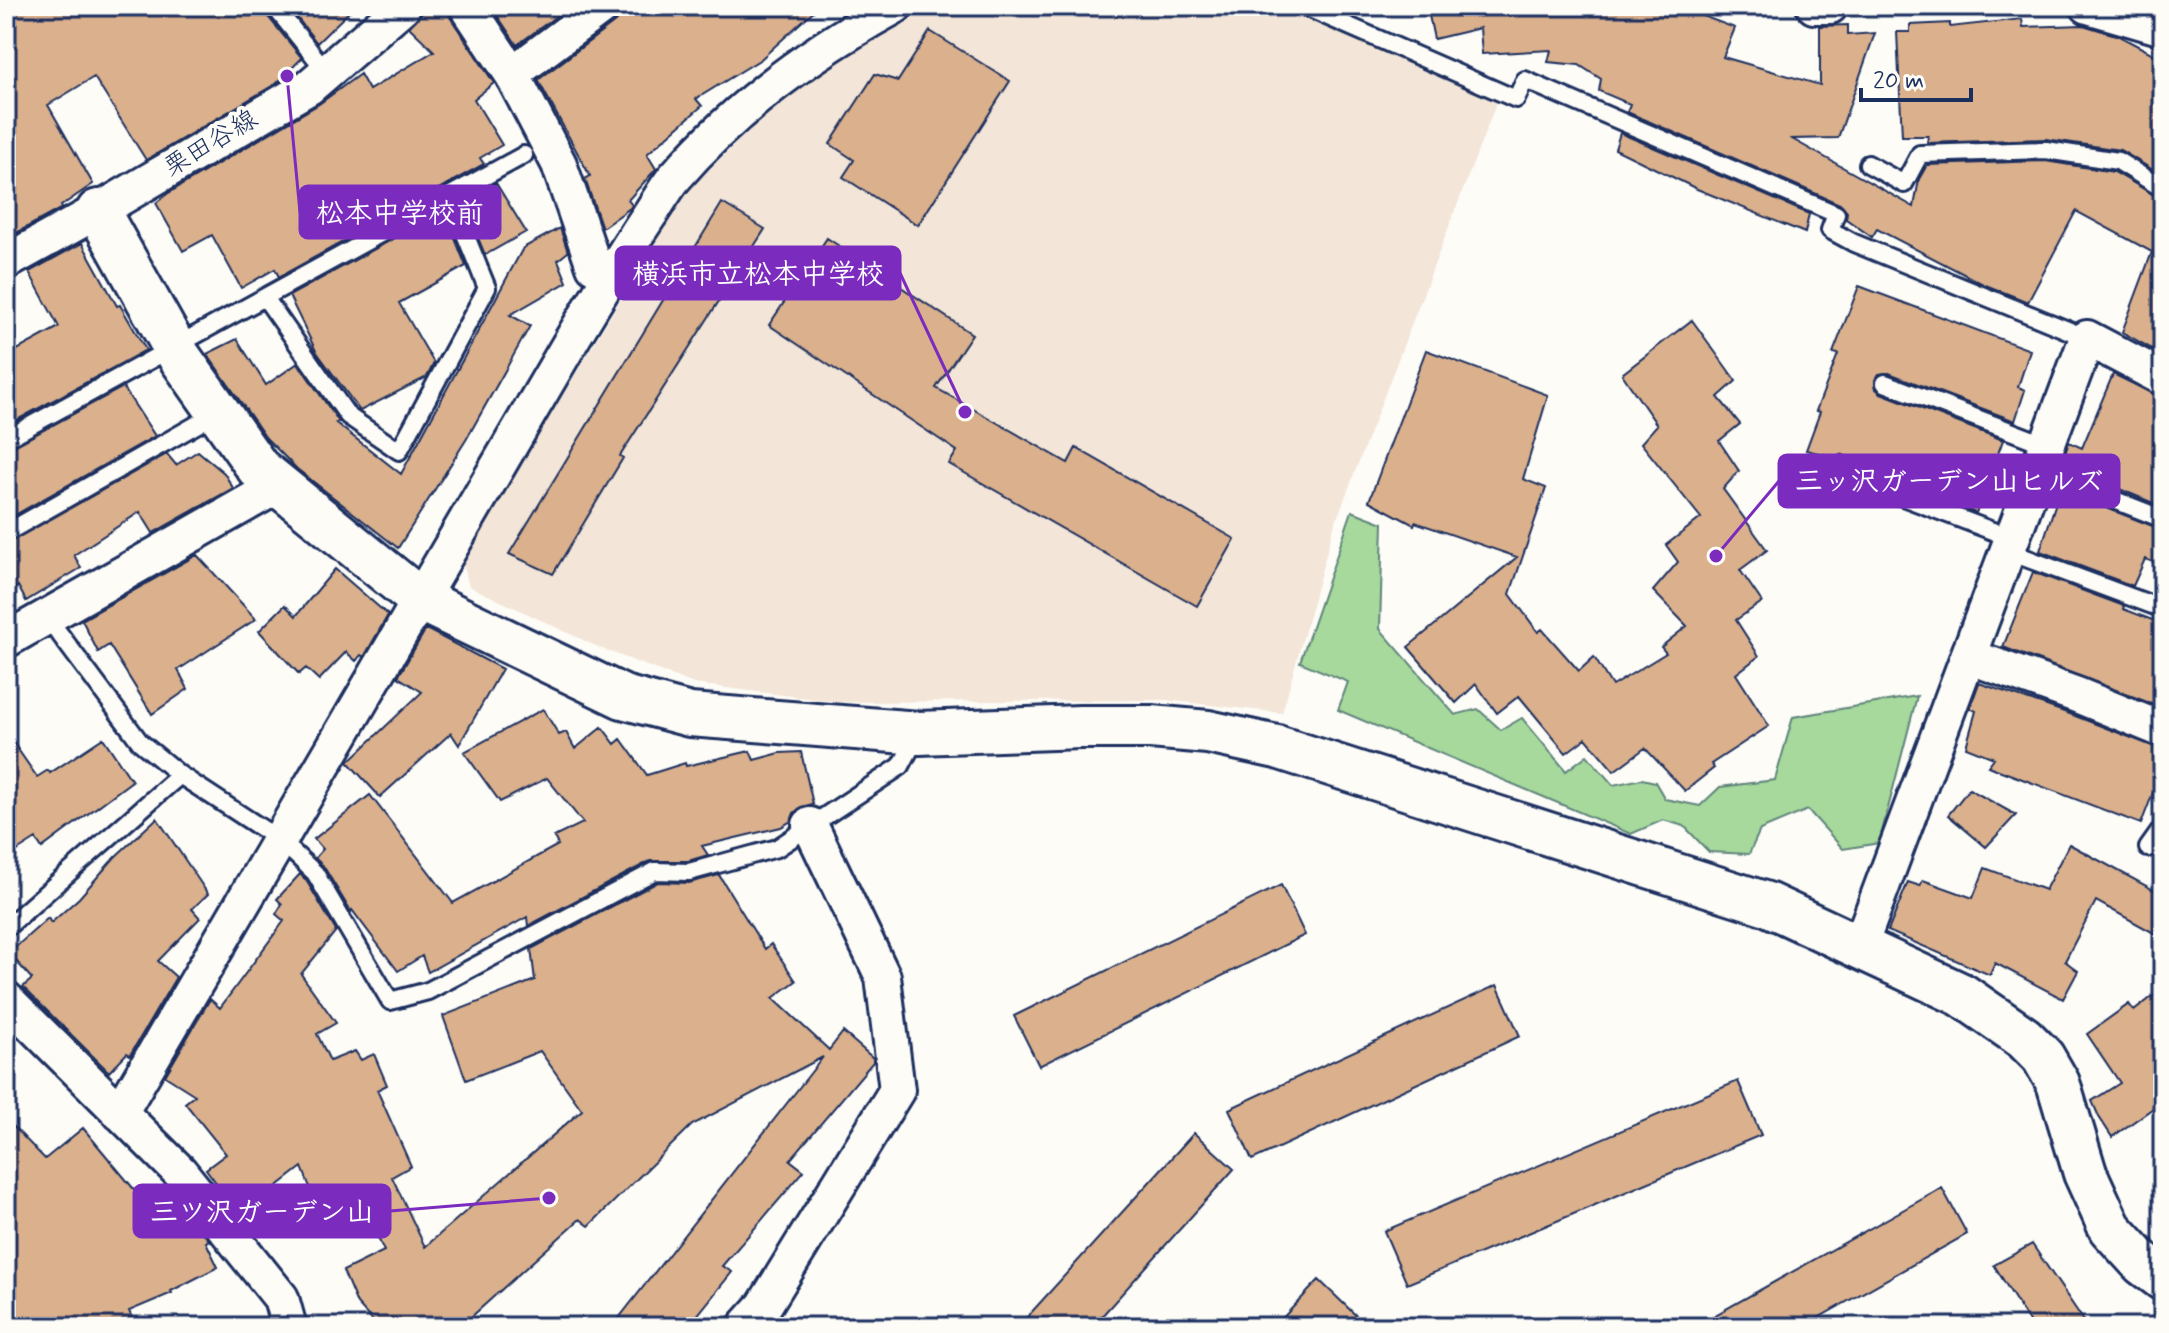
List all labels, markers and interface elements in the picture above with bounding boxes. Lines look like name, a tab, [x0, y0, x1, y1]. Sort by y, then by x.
scale bar	[1861, 52, 1971, 102]
text: 20 m	[1873, 66, 1924, 97]
street label: 栗田谷線	[158, 103, 264, 185]
callout: 松本中学校前	[300, 186, 500, 238]
text: 松本中学校前	[316, 196, 484, 233]
callout: 横浜市立松本中学校	[616, 247, 900, 299]
text: 横浜市立松本中学校	[632, 257, 884, 294]
callout: 三ッ沢ガーデン山ヒルズ	[1779, 455, 2119, 507]
text: 三ッ沢ガーデン山ヒルズ	[1795, 464, 2103, 501]
callout: 三ツ沢ガーデン山	[134, 1185, 390, 1237]
text: 三ツ沢ガーデン山	[150, 1195, 374, 1232]

